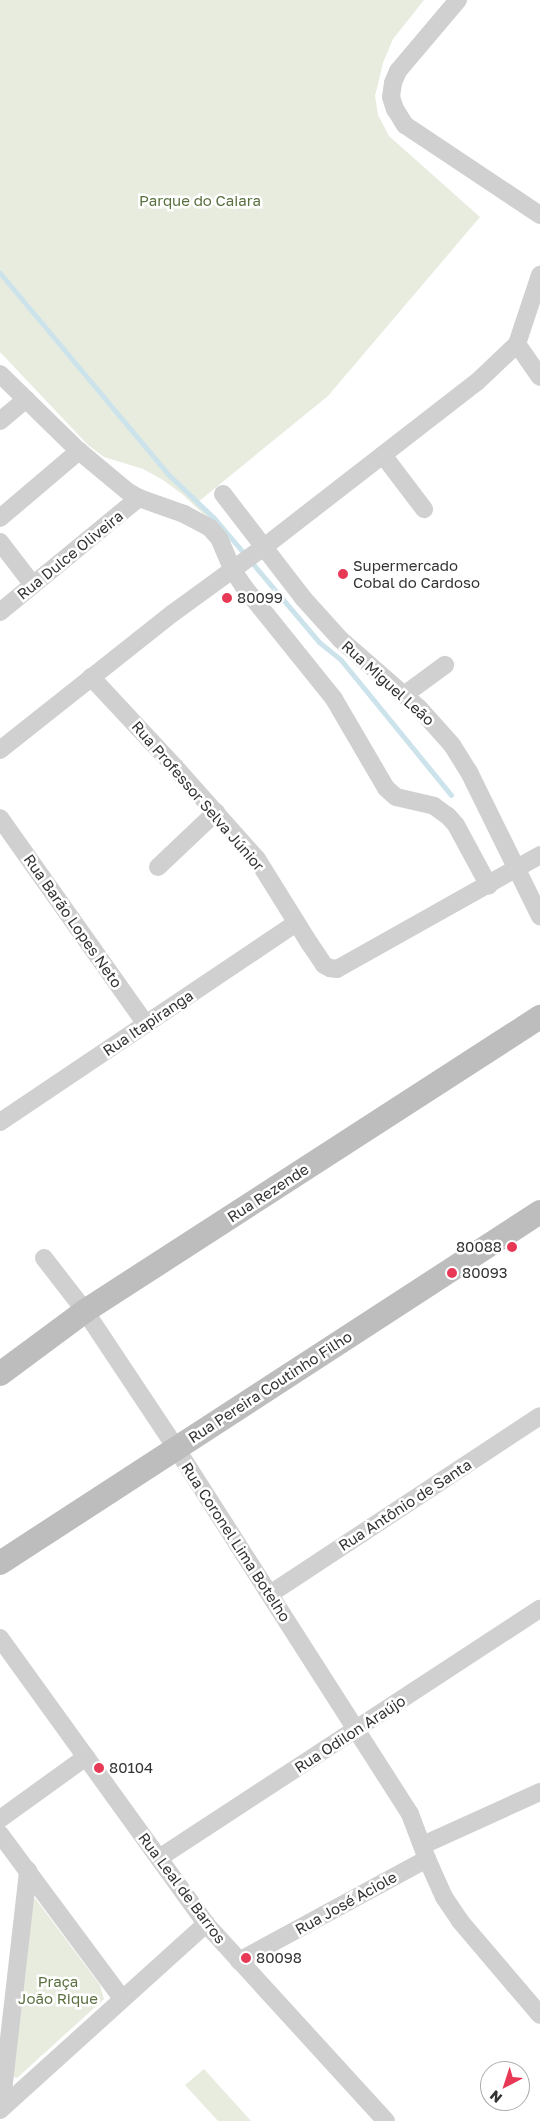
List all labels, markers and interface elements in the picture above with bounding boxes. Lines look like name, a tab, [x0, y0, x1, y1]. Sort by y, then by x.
park label: Parque do Caiara	[139, 192, 261, 210]
street label: Rua Dulce Oliveira	[13, 507, 127, 603]
place label: Supermercado Cobal do Cardoso	[353, 556, 480, 591]
marker: Supermercado Cobal do Cardoso	[337, 568, 349, 580]
place label: 80099	[237, 589, 283, 607]
marker: 80099	[221, 592, 233, 604]
street label: Rua Miguel Leão	[338, 637, 438, 729]
street label: Rua Professor Selva Júnior	[128, 717, 268, 875]
street label: Rua Barão Lopes Neto	[20, 851, 126, 991]
street label: Rua Itapiranga	[100, 986, 196, 1060]
street label: Rua Rezende	[224, 1160, 312, 1226]
place label: 80088	[456, 1238, 502, 1256]
marker: 80088	[506, 1241, 518, 1253]
place label: 80093	[462, 1264, 508, 1282]
marker: 80093	[446, 1267, 458, 1279]
street label: Rua Pereira Coutinho Filho	[185, 1327, 355, 1447]
street label: Rua Antônio de Santa	[335, 1455, 475, 1555]
street label: Rua Coronel Lima Botelho	[178, 1459, 294, 1625]
street label: Rua Odilon Araújo	[291, 1691, 409, 1777]
place label: 80104	[109, 1759, 153, 1777]
marker: 80104	[93, 1762, 105, 1774]
street label: Rua Leal de Barros	[134, 1829, 230, 1947]
street label: Rua José Aciole	[292, 1868, 400, 1938]
place label: 80098	[256, 1949, 302, 1967]
marker: 80098	[240, 1952, 252, 1964]
park label: Praça João Rique	[18, 1972, 98, 2007]
north arrow	[480, 2061, 530, 2111]
text: N	[486, 2087, 505, 2107]

